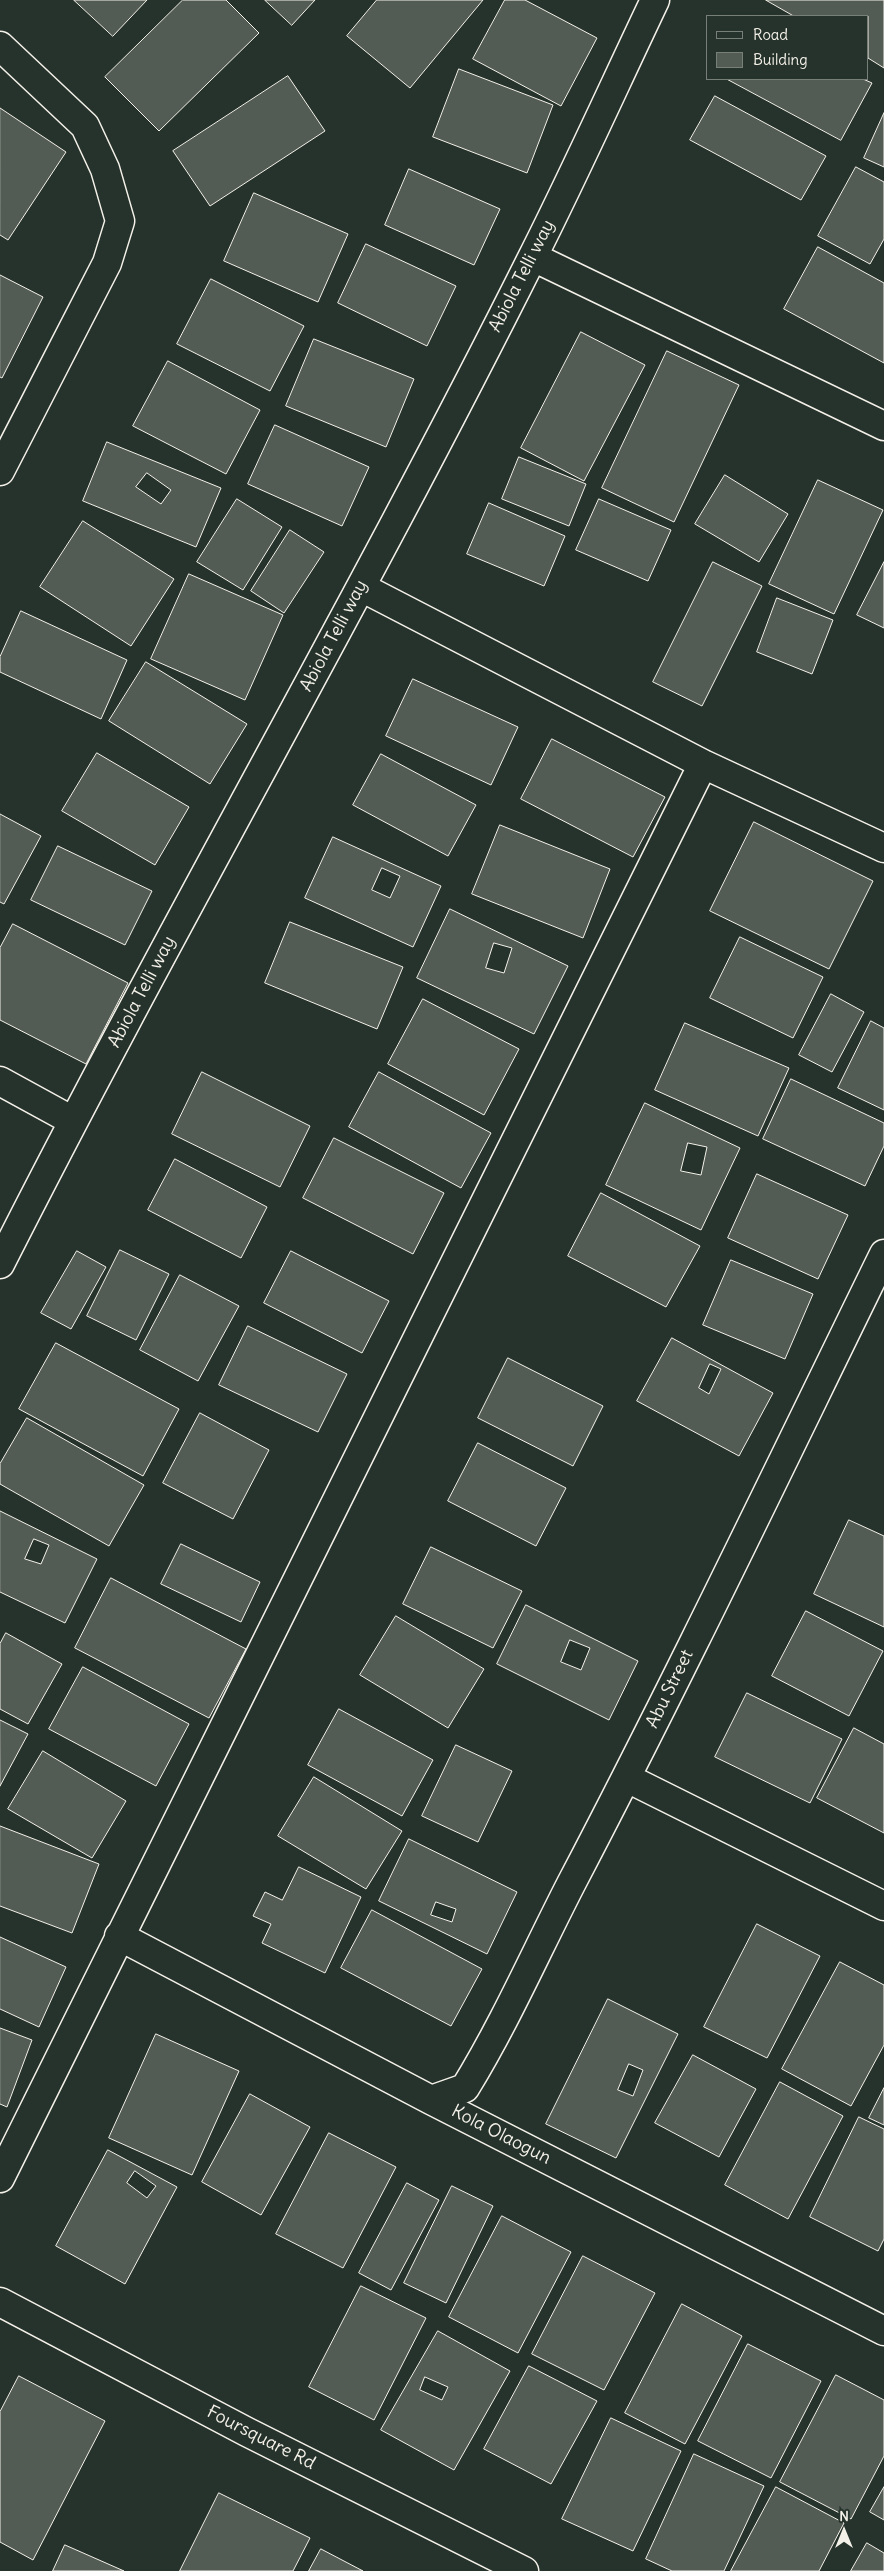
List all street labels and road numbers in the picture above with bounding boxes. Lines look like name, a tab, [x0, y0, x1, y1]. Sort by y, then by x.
street label: Abiola Telli way	[484, 216, 560, 336]
street label: Abiola Telli way	[296, 577, 372, 695]
street label: Abiola Telli way	[104, 933, 180, 1051]
street label: Abu Street	[642, 1646, 698, 1732]
street label: Kola Olaogun	[448, 2101, 554, 2169]
street label: Foursquare Rd	[203, 2401, 319, 2475]

